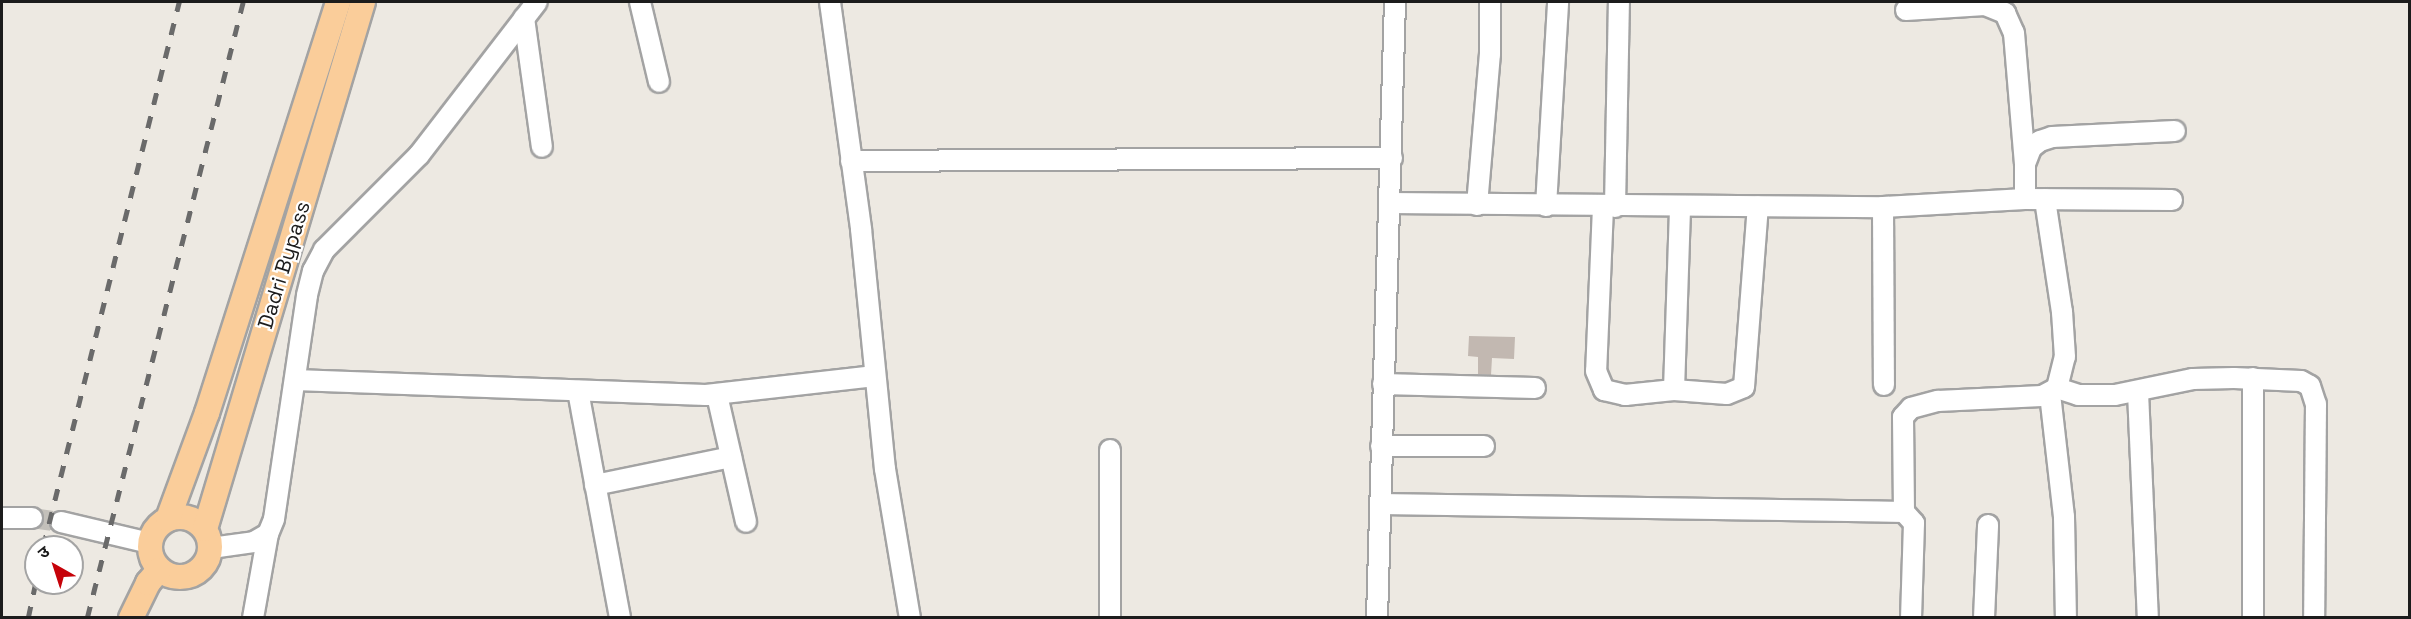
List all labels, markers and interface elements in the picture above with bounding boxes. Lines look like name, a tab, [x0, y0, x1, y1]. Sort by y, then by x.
street label: Dadri Bypass	[253, 198, 315, 332]
north arrow	[24, 535, 84, 595]
text: उ	[33, 541, 54, 563]

